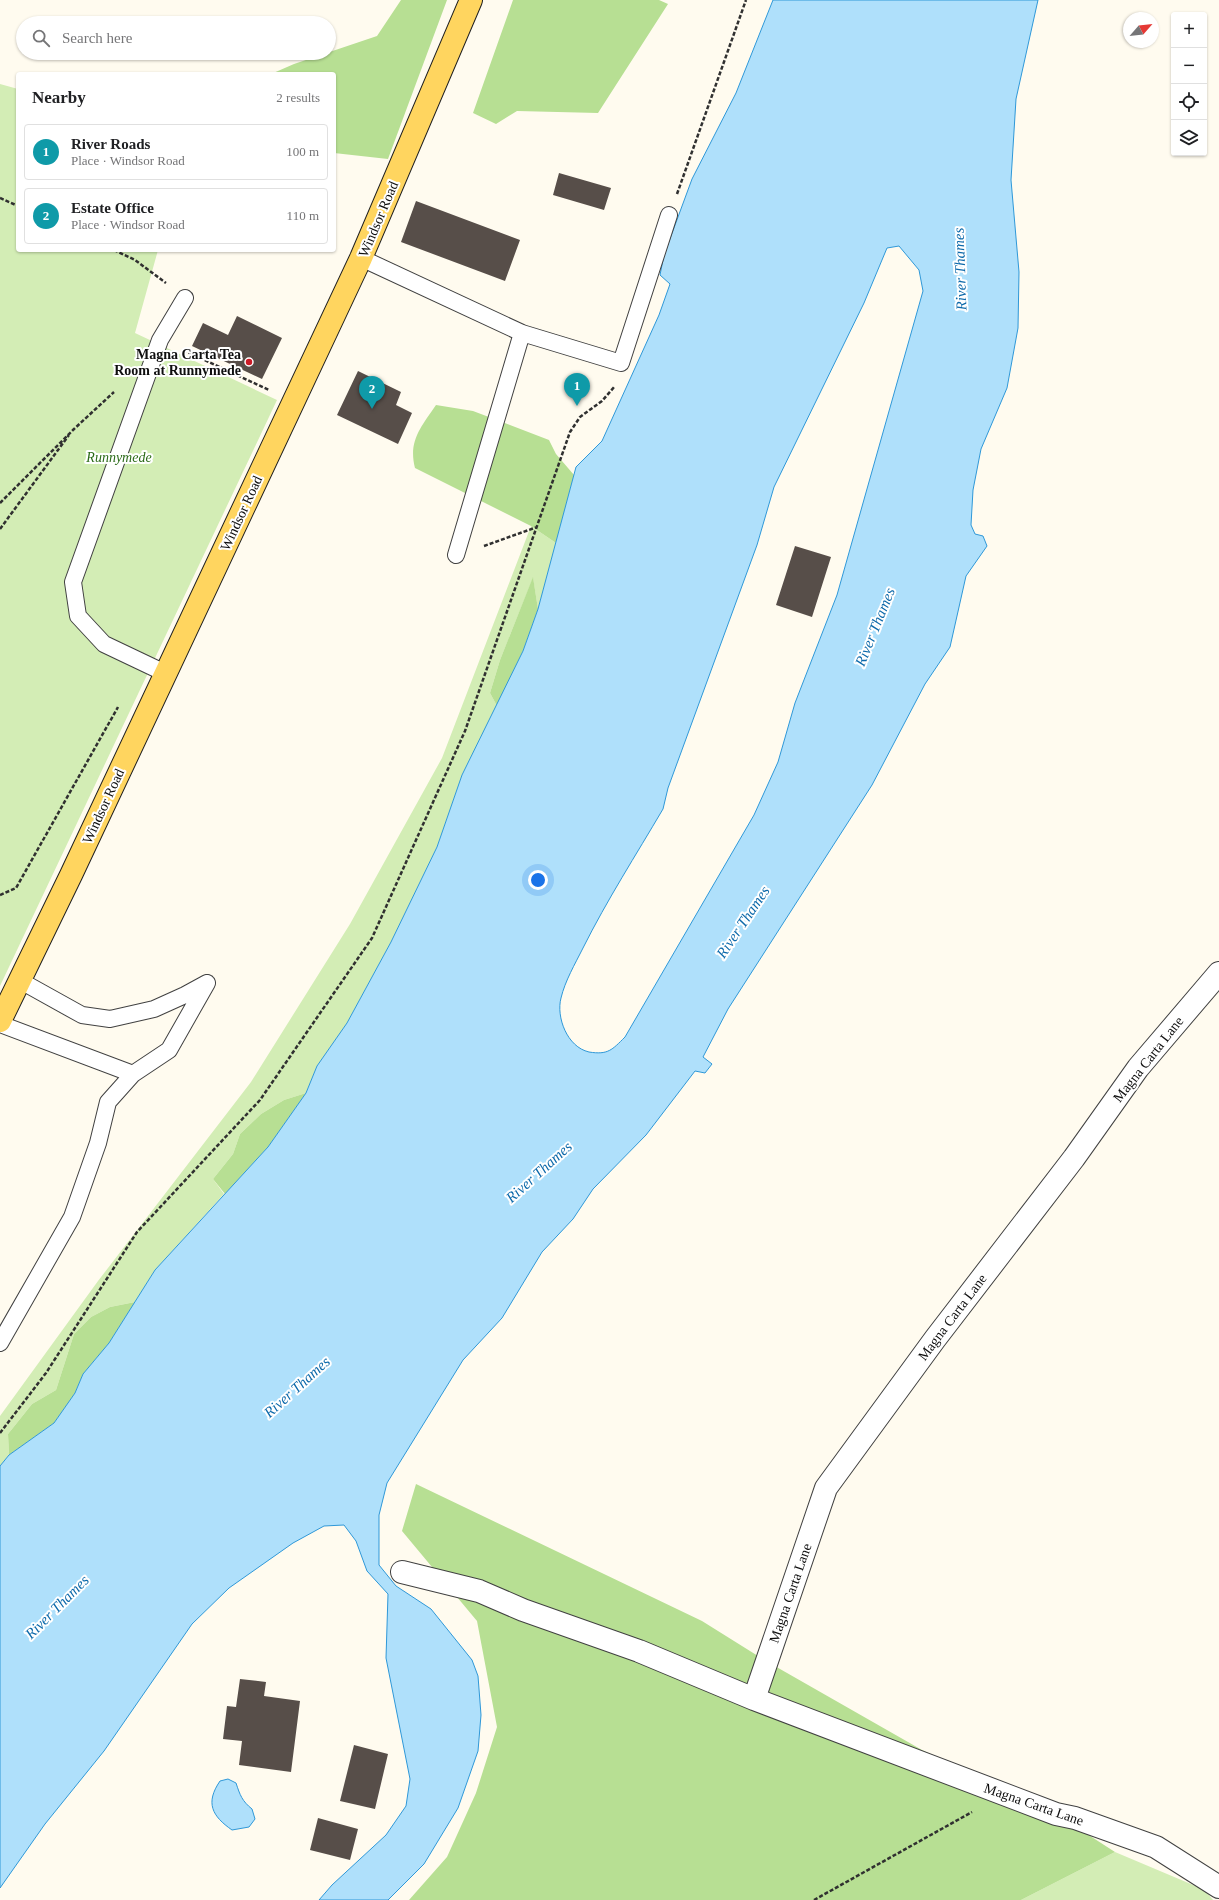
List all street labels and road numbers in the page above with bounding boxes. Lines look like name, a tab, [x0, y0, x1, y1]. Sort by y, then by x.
street label: Windsor Road	[356, 179, 401, 259]
street label: Windsor Road	[218, 473, 265, 553]
street label: Windsor Road	[80, 766, 127, 846]
street label: Magna Carta Lane	[1110, 1014, 1186, 1105]
street label: Magna Carta Lane	[915, 1271, 990, 1363]
street label: Magna Carta Lane	[766, 1541, 815, 1645]
street label: Magna Carta Lane	[982, 1780, 1086, 1829]

